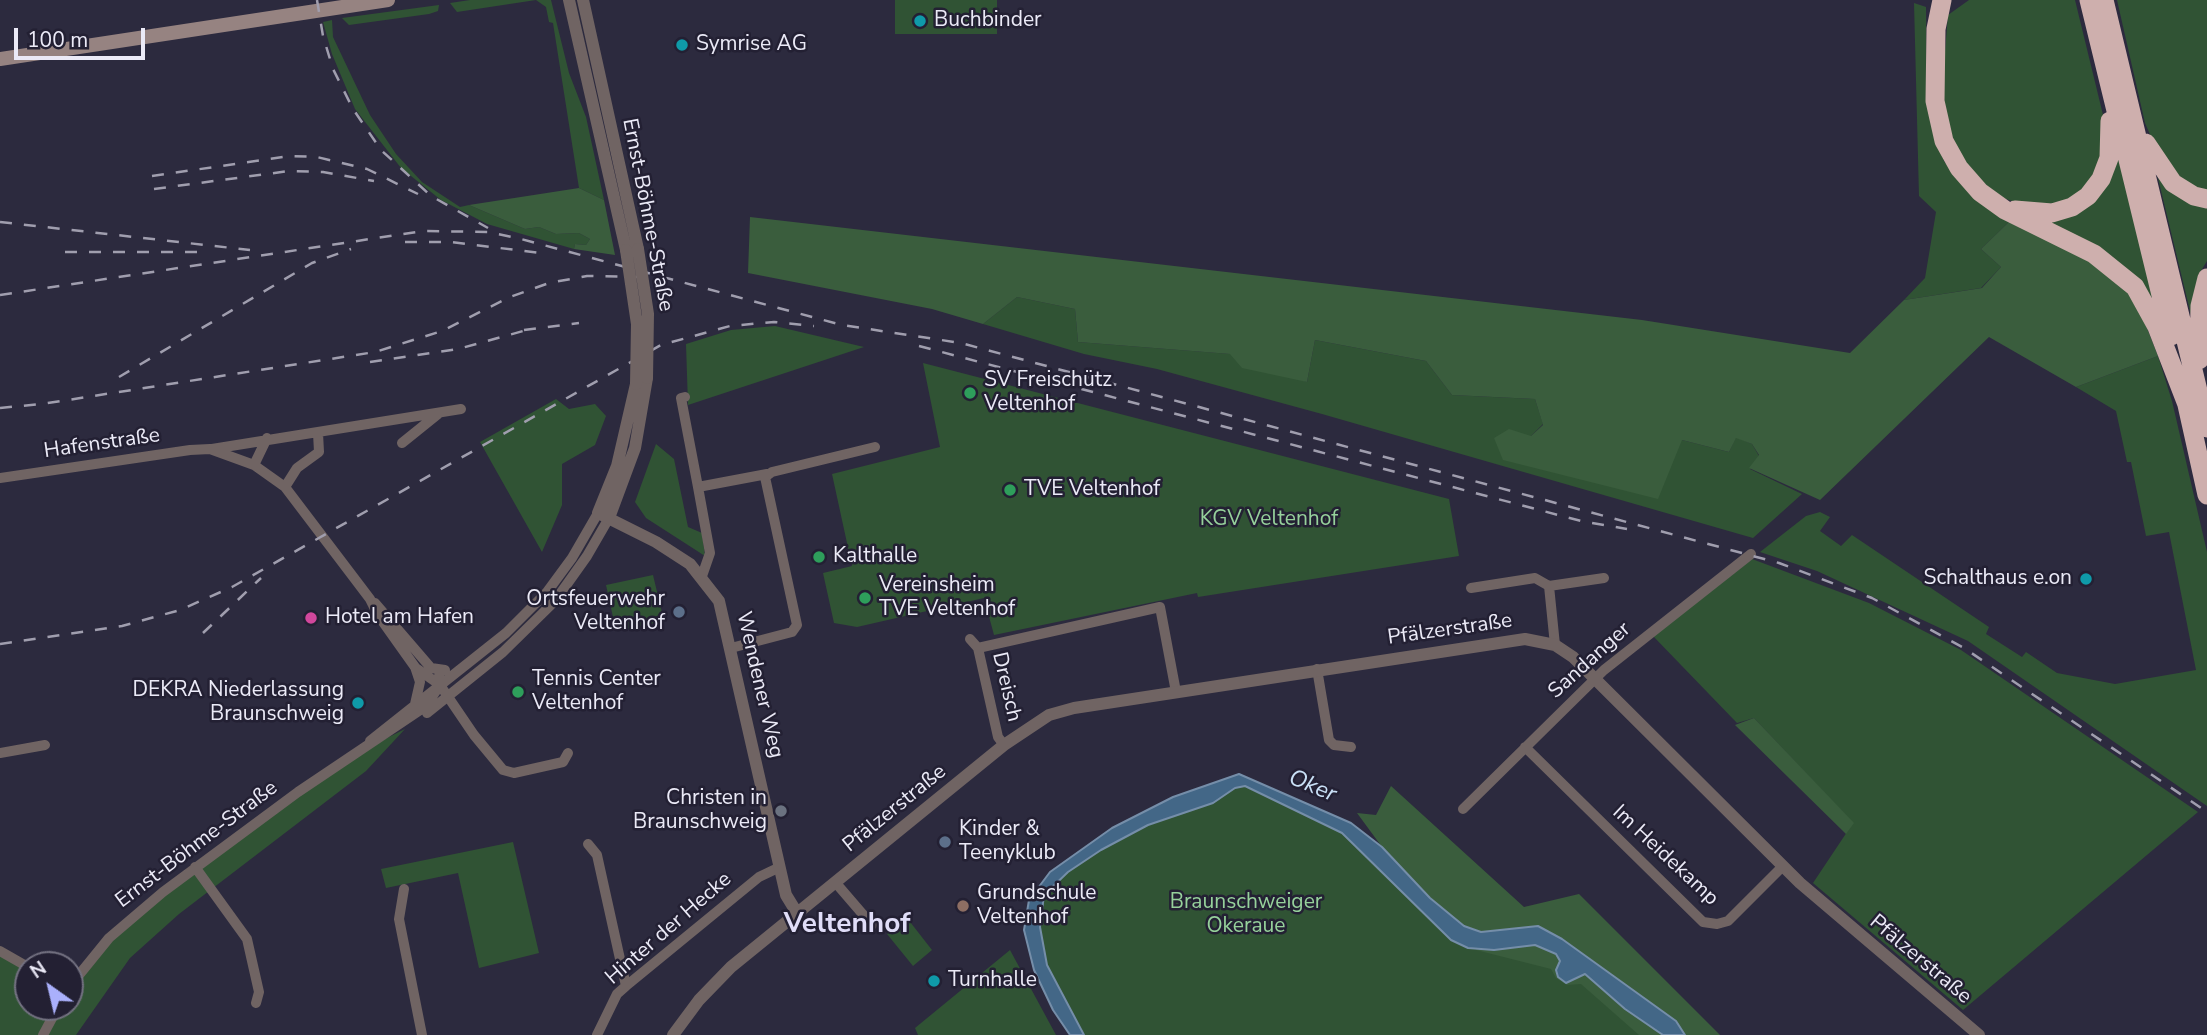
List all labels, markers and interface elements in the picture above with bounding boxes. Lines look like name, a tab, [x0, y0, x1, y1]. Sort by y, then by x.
place label: Buchbinder	[934, 8, 1042, 34]
marker: Buchbinder	[912, 13, 928, 29]
scale bar	[18, 14, 149, 58]
text: 100 m	[27, 26, 88, 54]
place label: Symrise AG	[696, 32, 807, 58]
marker: Symrise AG	[674, 37, 690, 53]
street label: Ernst-Böhme-Straße	[616, 116, 678, 314]
place label: SV Freischütz Veltenhof	[984, 368, 1112, 418]
marker: SV Freischütz Veltenhof	[962, 385, 978, 401]
street label: Hafenstraße	[42, 423, 162, 465]
place label: TVE Veltenhof	[1024, 477, 1160, 503]
marker: TVE Veltenhof	[1002, 482, 1018, 498]
park label: KGV Veltenhof	[1200, 507, 1338, 533]
place label: Kalthalle	[833, 544, 917, 570]
marker: Kalthalle	[811, 549, 827, 565]
place label: Schalthaus e.on	[1923, 566, 2072, 592]
marker: Schalthaus e.on	[2078, 571, 2094, 587]
place label: Vereinsheim TVE Veltenhof	[879, 573, 1015, 623]
place label: Ortsfeuerwehr Veltenhof	[526, 587, 665, 637]
marker: Vereinsheim TVE Veltenhof	[857, 590, 873, 606]
marker: Ortsfeuerwehr Veltenhof	[671, 604, 687, 620]
place label: Hotel am Hafen	[325, 605, 474, 631]
street label: Wendener Weg	[730, 609, 788, 761]
street label: Pfälzerstraße	[1386, 609, 1514, 651]
marker: Hotel am Hafen	[303, 610, 319, 626]
street label: Sandanger	[1544, 617, 1636, 705]
street label: Dreisch	[986, 650, 1026, 724]
place label: Tennis Center Veltenhof	[532, 667, 661, 717]
place label: DEKRA Niederlassung Braunschweig	[132, 678, 344, 728]
marker: Tennis Center Veltenhof	[510, 684, 526, 700]
marker: DEKRA Niederlassung Braunschweig	[350, 695, 366, 711]
street label: Pfälzerstraße	[838, 760, 952, 858]
water label: Oker	[1284, 765, 1340, 809]
street label: Ernst-Böhme-Straße	[111, 776, 283, 914]
place label: Christen in Braunschweig	[633, 786, 767, 836]
street label: Im Heidekamp	[1607, 800, 1723, 912]
marker: Christen in Braunschweig	[773, 803, 789, 819]
place label: Kinder & Teenyklub	[959, 817, 1056, 867]
marker: Kinder & Teenyklub	[937, 834, 953, 850]
street label: Hinter der Hecke	[601, 867, 737, 991]
place label: Grundschule Veltenhof	[977, 881, 1097, 931]
park label: Braunschweiger Okeraue	[1170, 890, 1322, 940]
marker: Grundschule Veltenhof	[955, 898, 971, 914]
district label: Veltenhof	[784, 908, 910, 942]
street label: Pfälzerstraße	[1864, 910, 1976, 1010]
north arrow	[14, 951, 84, 1021]
text: N	[25, 955, 52, 985]
place label: Turnhalle	[948, 968, 1037, 994]
marker: Turnhalle	[926, 973, 942, 989]

